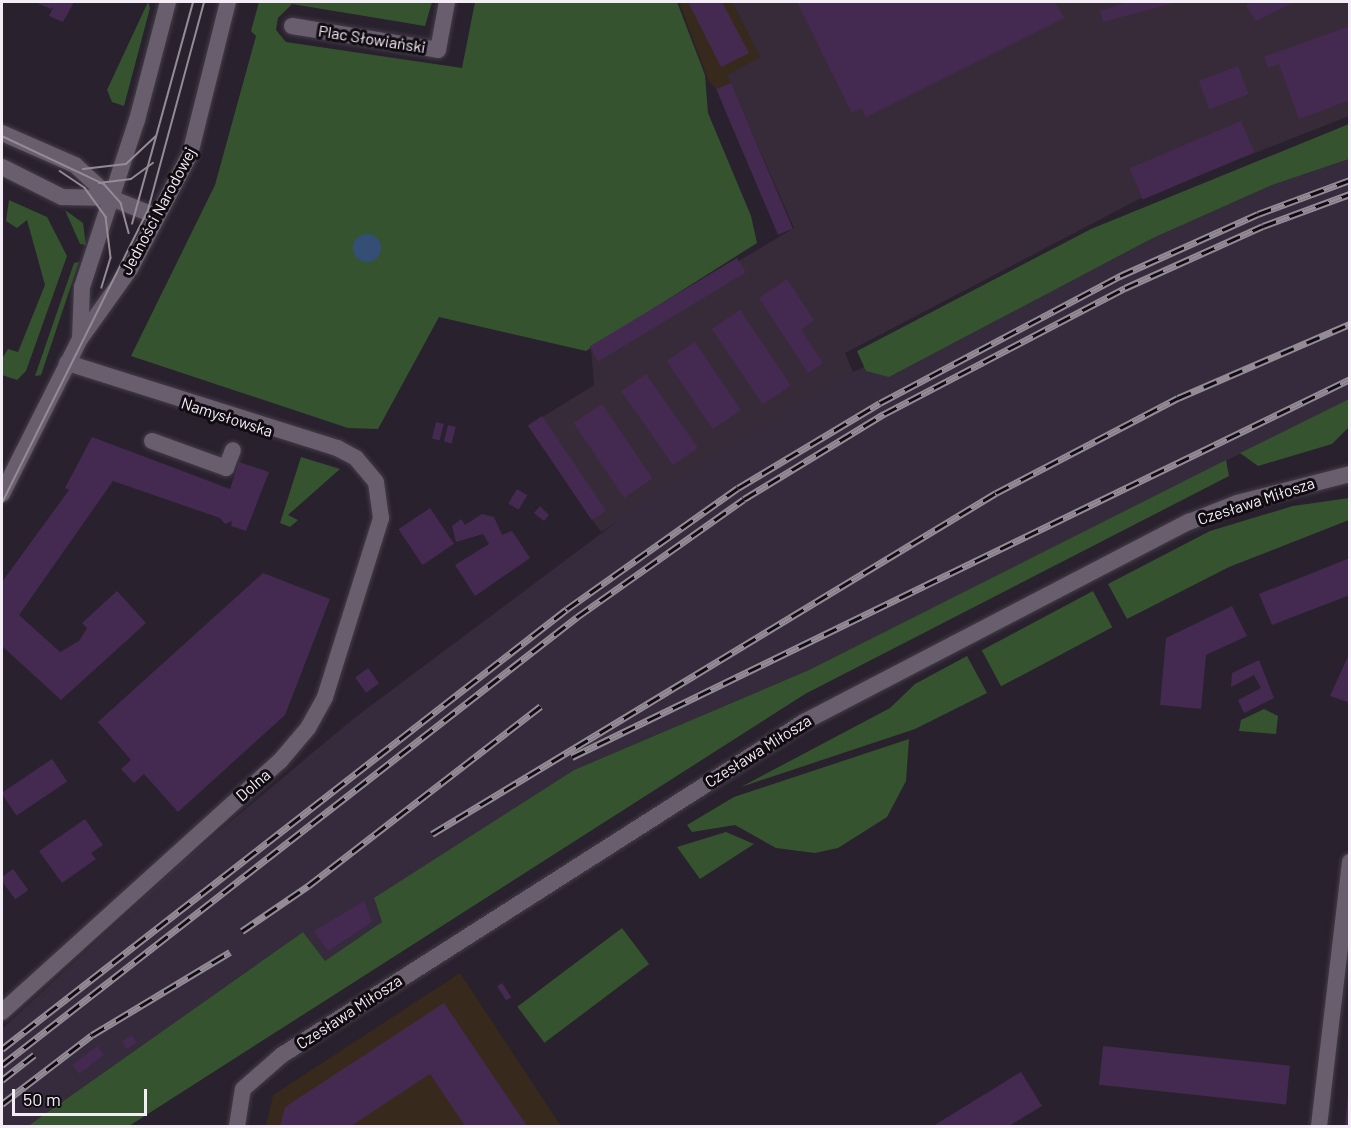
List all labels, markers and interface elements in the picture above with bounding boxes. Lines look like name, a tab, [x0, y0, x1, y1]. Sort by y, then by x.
street label: Plac Słowiański	[317, 21, 427, 57]
street label: Jedności Narodowej	[116, 144, 200, 278]
street label: Namysłowska	[179, 393, 275, 441]
street label: Czesława Miłosza	[1195, 473, 1317, 529]
street label: Czesława Miłosza	[701, 711, 815, 791]
street label: Dolna	[232, 765, 274, 805]
street label: Czesława Miłosza	[293, 971, 405, 1053]
scale bar	[15, 1077, 150, 1115]
text: 50 m	[23, 1088, 61, 1110]

